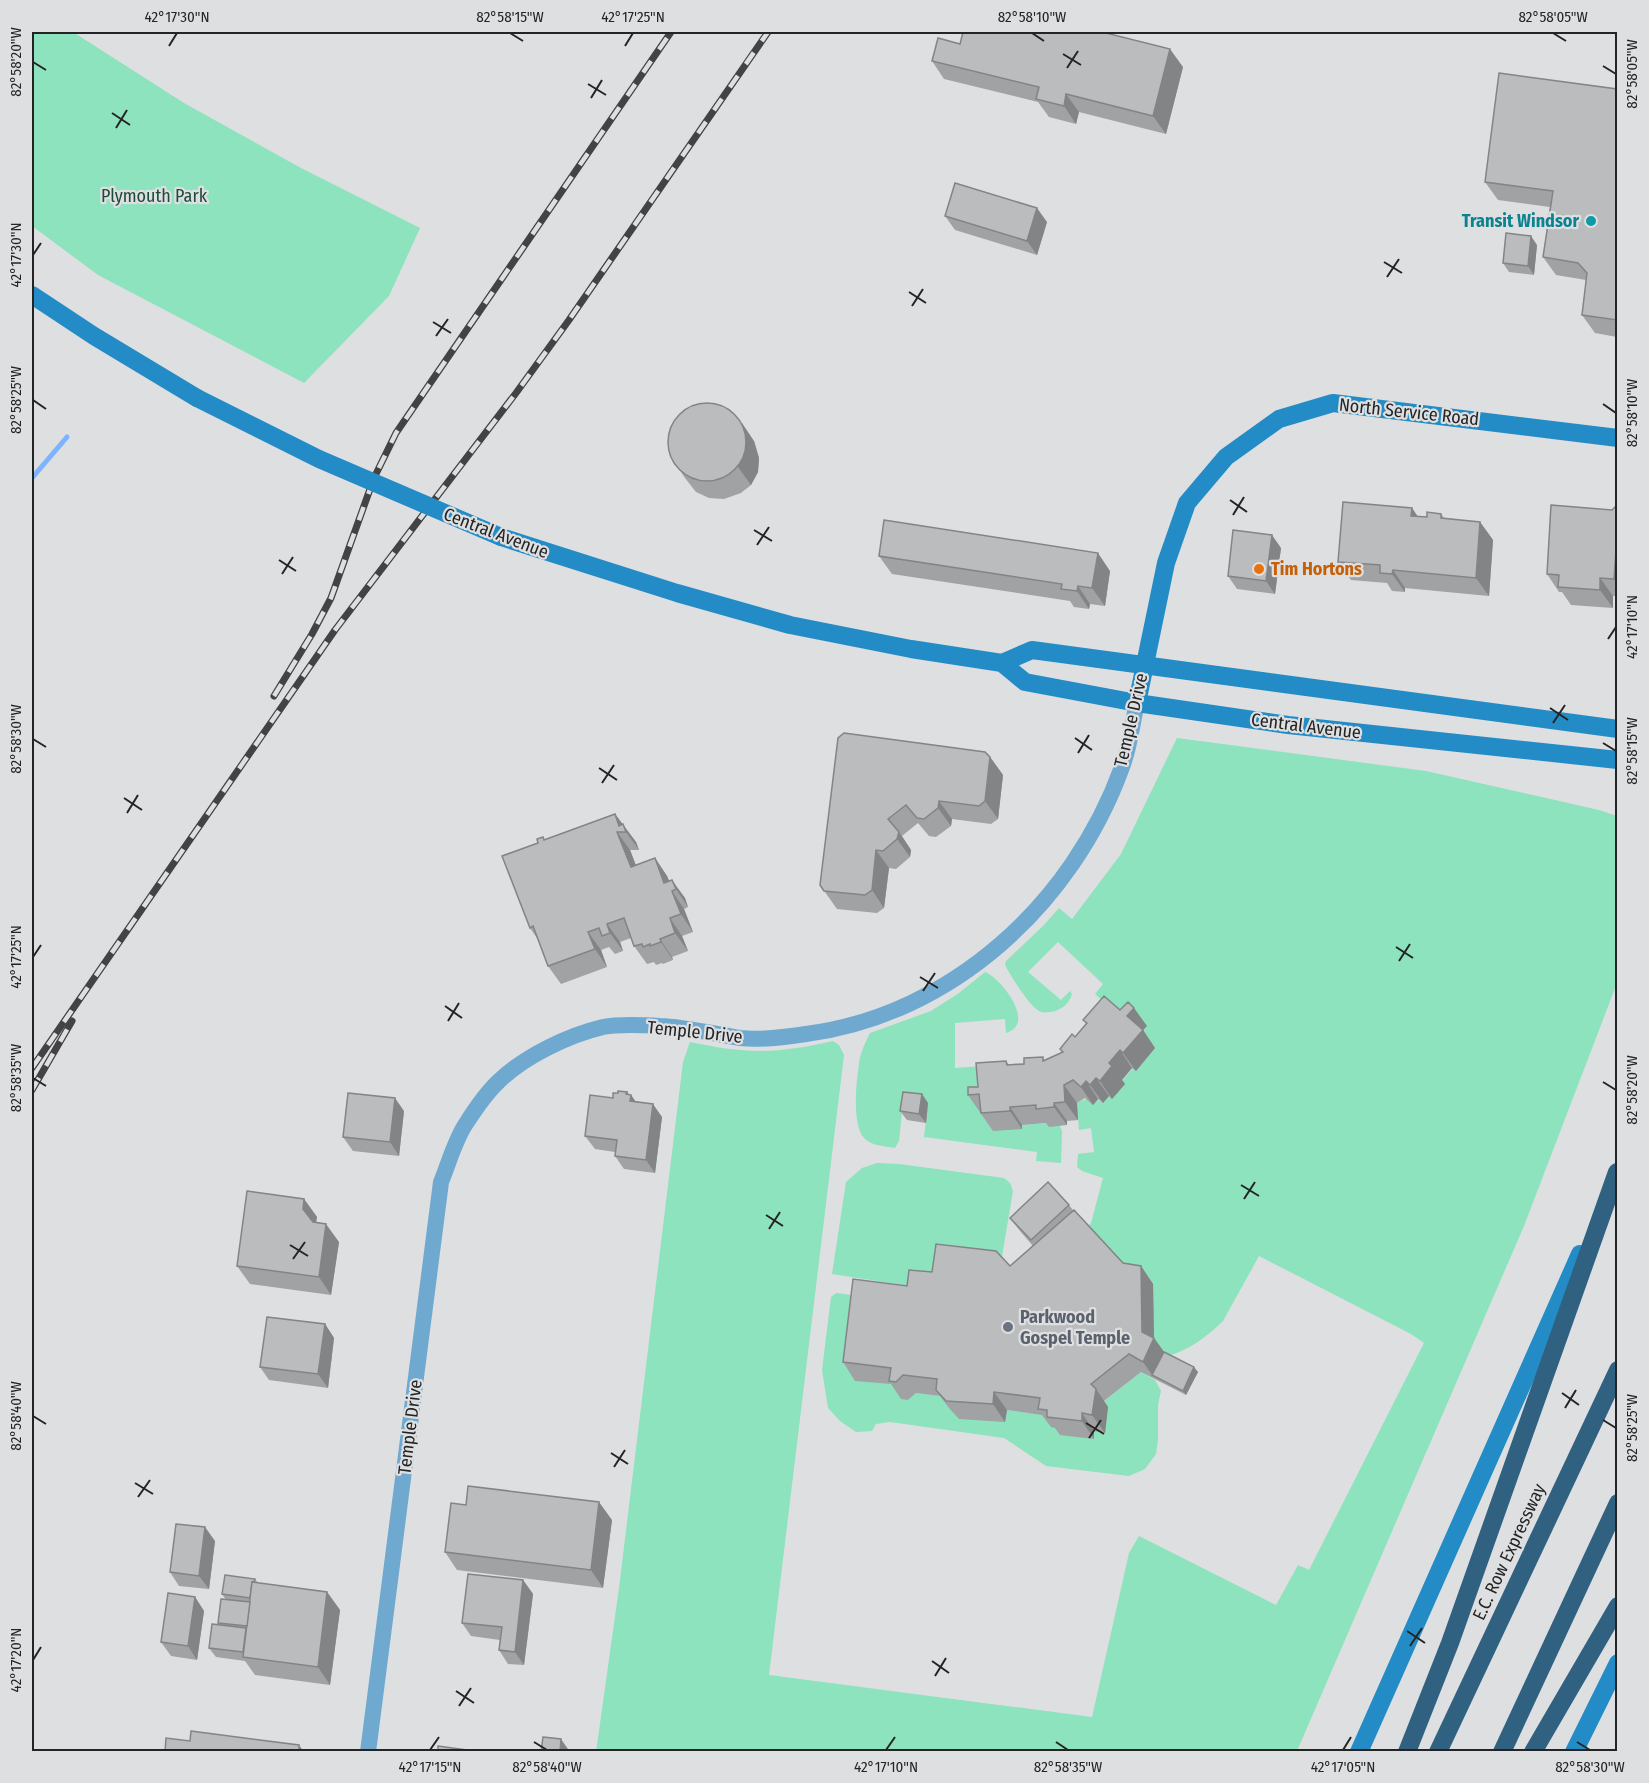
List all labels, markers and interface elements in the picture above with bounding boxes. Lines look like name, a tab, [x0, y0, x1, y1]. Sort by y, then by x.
text: 42°17'30"N	[144, 8, 210, 26]
text: 82°58'15"W	[476, 8, 544, 26]
text: 42°17'25"N	[601, 8, 665, 26]
text: 82°58'10"W	[998, 8, 1066, 26]
text: 82°58'05"W	[1518, 8, 1588, 26]
text: 82°58'20"W	[7, 27, 25, 97]
text: 82°58'05"W	[1623, 39, 1641, 109]
park label: Plymouth Park	[101, 185, 208, 207]
place label: Transit Windsor	[1462, 210, 1579, 232]
marker: Transit Windsor	[1584, 214, 1598, 228]
text: 42°17'30"N	[7, 222, 25, 288]
text: 82°58'25"W	[7, 366, 25, 434]
text: 82°58'10"W	[1623, 379, 1641, 447]
street label: North Service Road	[1338, 394, 1480, 430]
street label: Central Avenue	[440, 503, 552, 563]
place label: Tim Hortons	[1271, 558, 1362, 580]
marker: Tim Hortons	[1252, 562, 1266, 576]
text: 42°17'10"N	[1623, 595, 1641, 659]
street label: Temple Drive	[1110, 671, 1152, 769]
text: 82°58'30"W	[7, 704, 25, 774]
street label: Central Avenue	[1250, 708, 1362, 744]
text: 82°58'15"W	[1623, 717, 1641, 785]
text: 42°17'25"N	[7, 925, 25, 989]
street label: Temple Drive	[646, 1016, 744, 1048]
text: 82°58'35"W	[7, 1044, 25, 1112]
text: 82°58'20"W	[1623, 1055, 1641, 1125]
place label: Parkwood Gospel Temple	[1020, 1306, 1130, 1349]
marker: Parkwood Gospel Temple	[1001, 1320, 1015, 1334]
street label: Temple Drive	[393, 1378, 427, 1476]
text: 82°58'40"W	[7, 1381, 25, 1451]
text: 82°58'25"W	[1623, 1394, 1641, 1462]
street label: E.C. Row Expressway	[1468, 1480, 1550, 1624]
text: 42°17'20"N	[7, 1628, 25, 1692]
text: 42°17'15"N	[399, 1758, 461, 1776]
text: 82°58'40"W	[512, 1758, 582, 1776]
text: 42°17'10"N	[854, 1758, 918, 1776]
text: 82°58'35"W	[1034, 1758, 1102, 1776]
text: 42°17'05"N	[1311, 1758, 1375, 1776]
text: 82°58'30"W	[1555, 1758, 1625, 1776]

